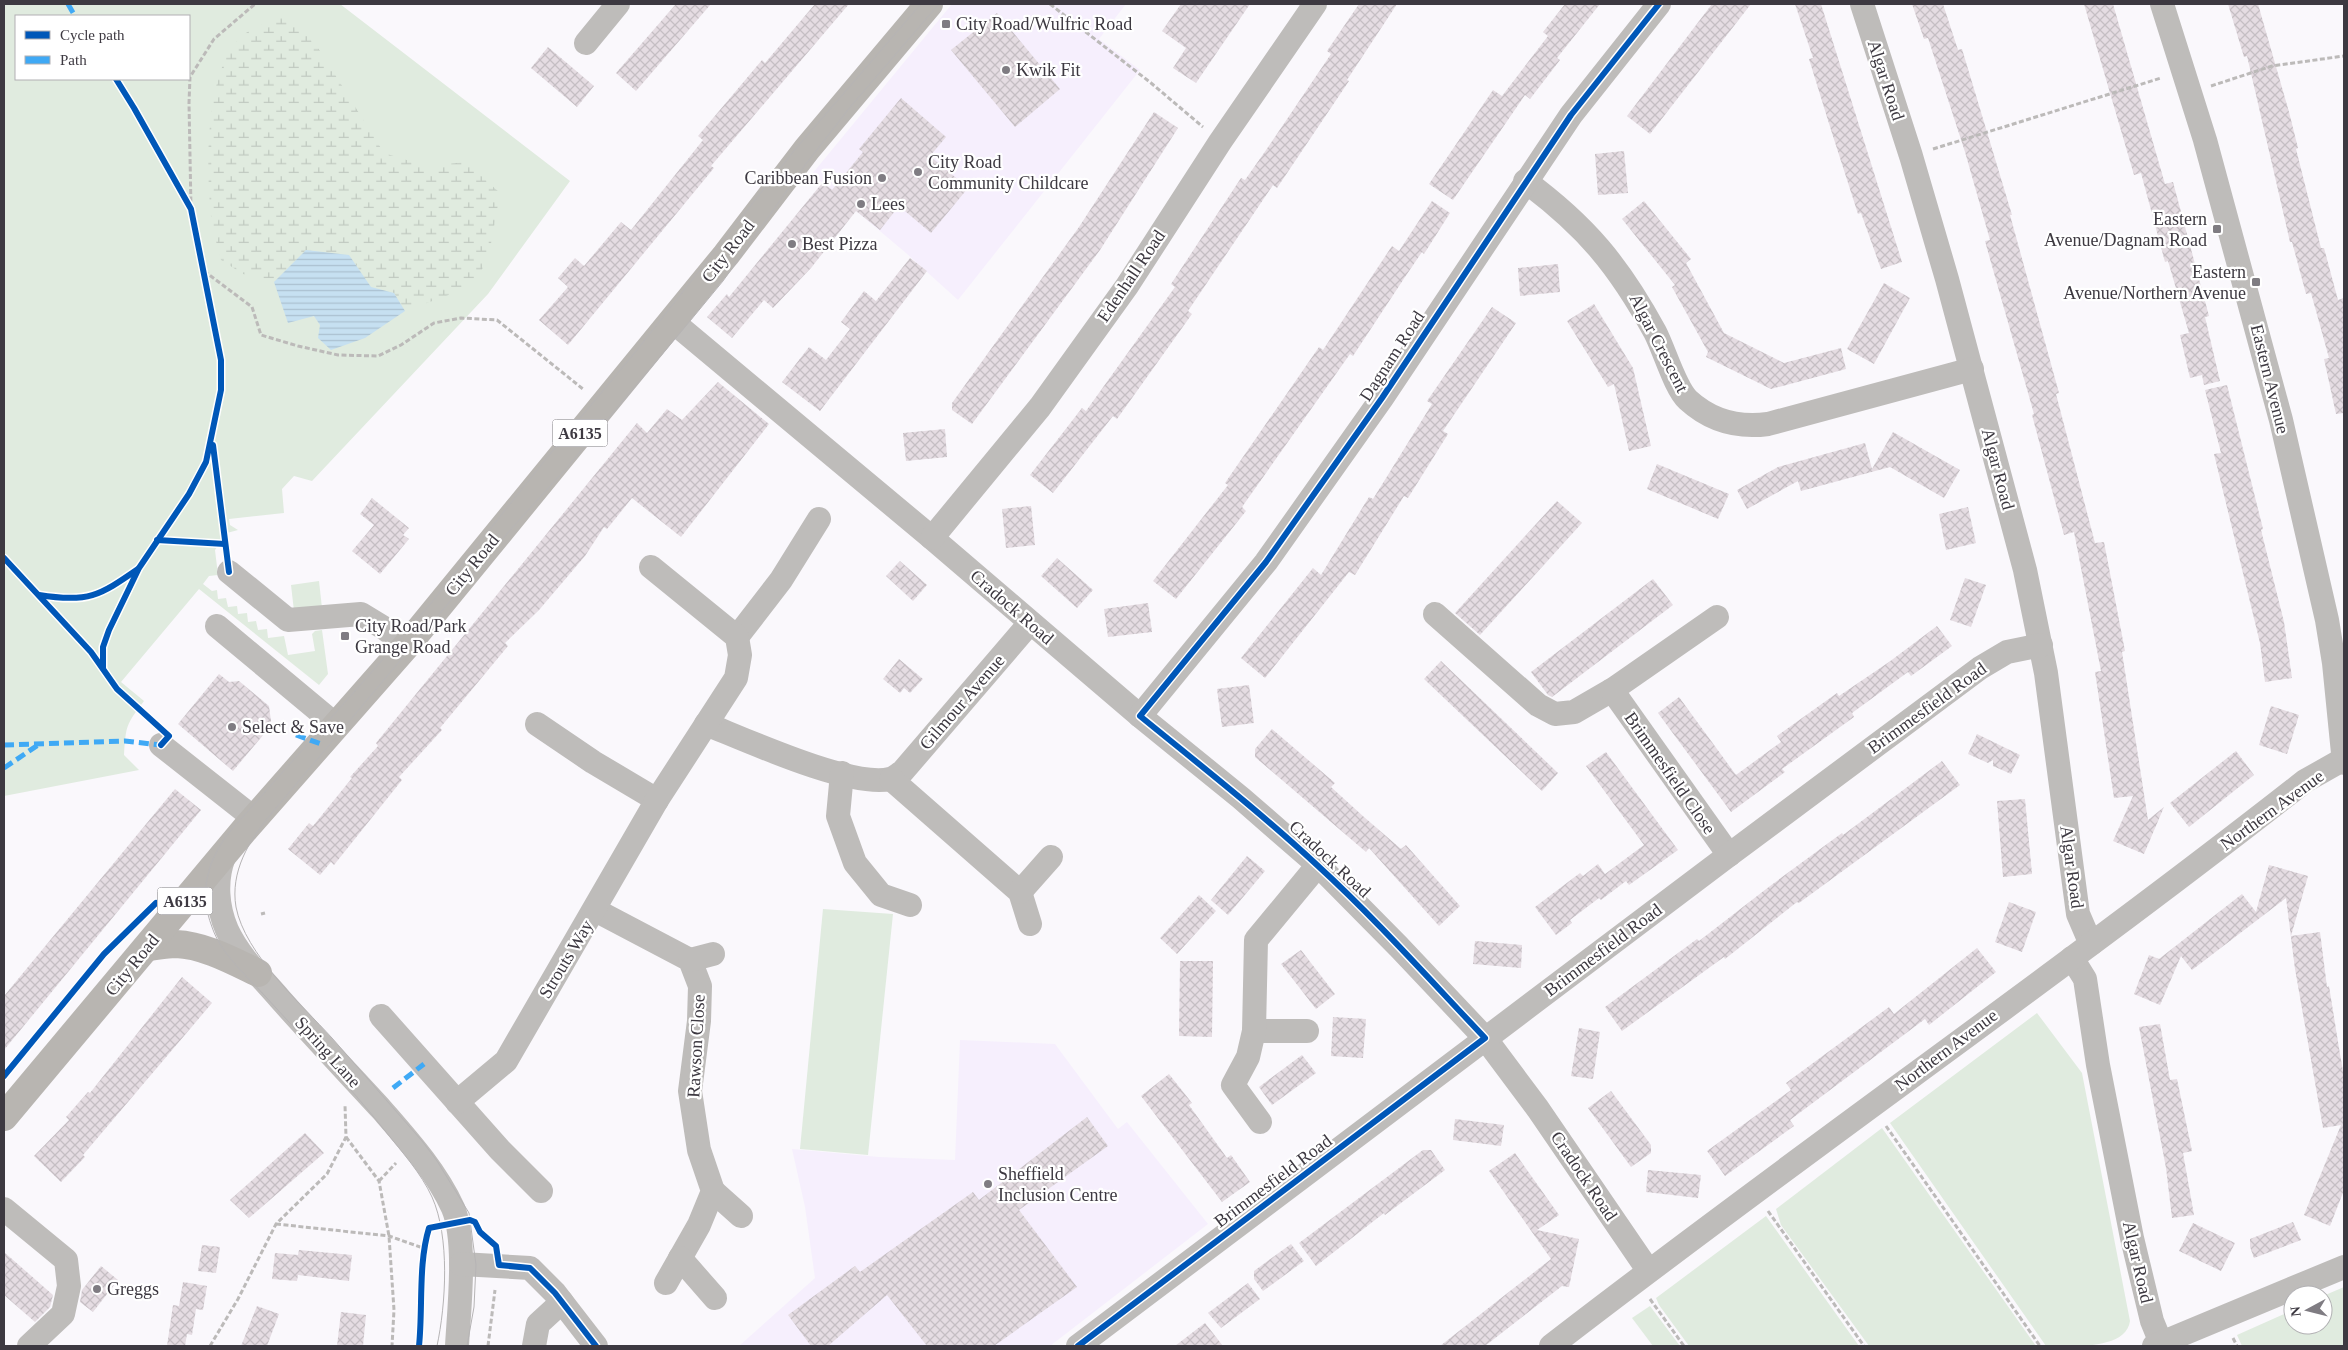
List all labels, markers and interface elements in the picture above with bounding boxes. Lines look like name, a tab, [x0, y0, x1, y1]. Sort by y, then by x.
place label: City Road/Wulfric Road	[956, 14, 1132, 34]
legend	[15, 15, 190, 80]
marker: City Road/Wulfric Road	[940, 18, 952, 30]
text: Cycle path	[60, 27, 125, 43]
street label: Algar Road	[1864, 37, 1908, 123]
text: Path	[60, 52, 87, 68]
place label: Kwik Fit	[1016, 60, 1081, 80]
marker: Kwik Fit	[1000, 64, 1012, 76]
place label: City Road Community Childcare	[928, 152, 1088, 193]
marker: City Road Community Childcare	[912, 166, 924, 178]
place label: Caribbean Fusion	[745, 168, 872, 188]
marker: Caribbean Fusion	[876, 172, 888, 184]
place label: Lees	[871, 194, 905, 214]
marker: Lees	[855, 198, 867, 210]
place label: Eastern Avenue/Dagnam Road	[2044, 209, 2207, 250]
street label: City Road	[697, 216, 759, 286]
marker: Eastern Avenue/Dagnam Road	[2211, 223, 2223, 235]
street label: Edenhall Road	[1093, 226, 1169, 326]
place label: Best Pizza	[802, 234, 877, 254]
marker: Best Pizza	[786, 238, 798, 250]
place label: Eastern Avenue/Northern Avenue	[2063, 262, 2246, 303]
marker: Eastern Avenue/Northern Avenue	[2250, 276, 2262, 288]
street label: Algar Crescent	[1625, 290, 1693, 396]
street label: Dagnam Road	[1355, 307, 1429, 405]
street label: Eastern Avenue	[2247, 322, 2293, 436]
road number: A6135	[552, 419, 608, 446]
street label: Algar Road	[1978, 426, 2018, 512]
street label: City Road	[441, 530, 503, 600]
street label: Cradock Road	[966, 566, 1058, 648]
place label: City Road/Park Grange Road	[355, 616, 467, 657]
marker: City Road/Park Grange Road	[339, 630, 351, 642]
street label: Gilmour Avenue	[915, 650, 1009, 754]
street label: Brimmesfield Road	[1864, 658, 1990, 758]
street label: Brimmesfield Close	[1620, 708, 1720, 838]
place label: Select & Save	[242, 717, 344, 737]
marker: Select & Save	[226, 721, 238, 733]
street label: Northern Avenue	[2216, 766, 2328, 854]
street label: Cradock Road	[1285, 816, 1375, 902]
street label: Algar Road	[2056, 824, 2088, 910]
road number: A6135	[158, 888, 212, 914]
street label: Brimmesfield Road	[1540, 899, 1666, 1001]
street label: Strouts Way	[535, 916, 597, 1002]
street label: City Road	[101, 930, 163, 1000]
street label: Rawson Close	[683, 994, 709, 1098]
street label: Northern Avenue	[1891, 1005, 2001, 1095]
street label: Spring Lane	[291, 1012, 365, 1092]
street label: Cradock Road	[1547, 1128, 1621, 1224]
street label: Brimmesfield Road	[1210, 1130, 1336, 1232]
place label: Sheffield Inclusion Centre	[998, 1164, 1117, 1205]
marker: Sheffield Inclusion Centre	[982, 1178, 994, 1190]
street label: Algar Road	[2119, 1219, 2157, 1305]
place label: Greggs	[107, 1279, 159, 1299]
marker: Greggs	[91, 1283, 103, 1295]
north arrow	[2283, 1285, 2333, 1335]
text: N	[2288, 1306, 2304, 1317]

